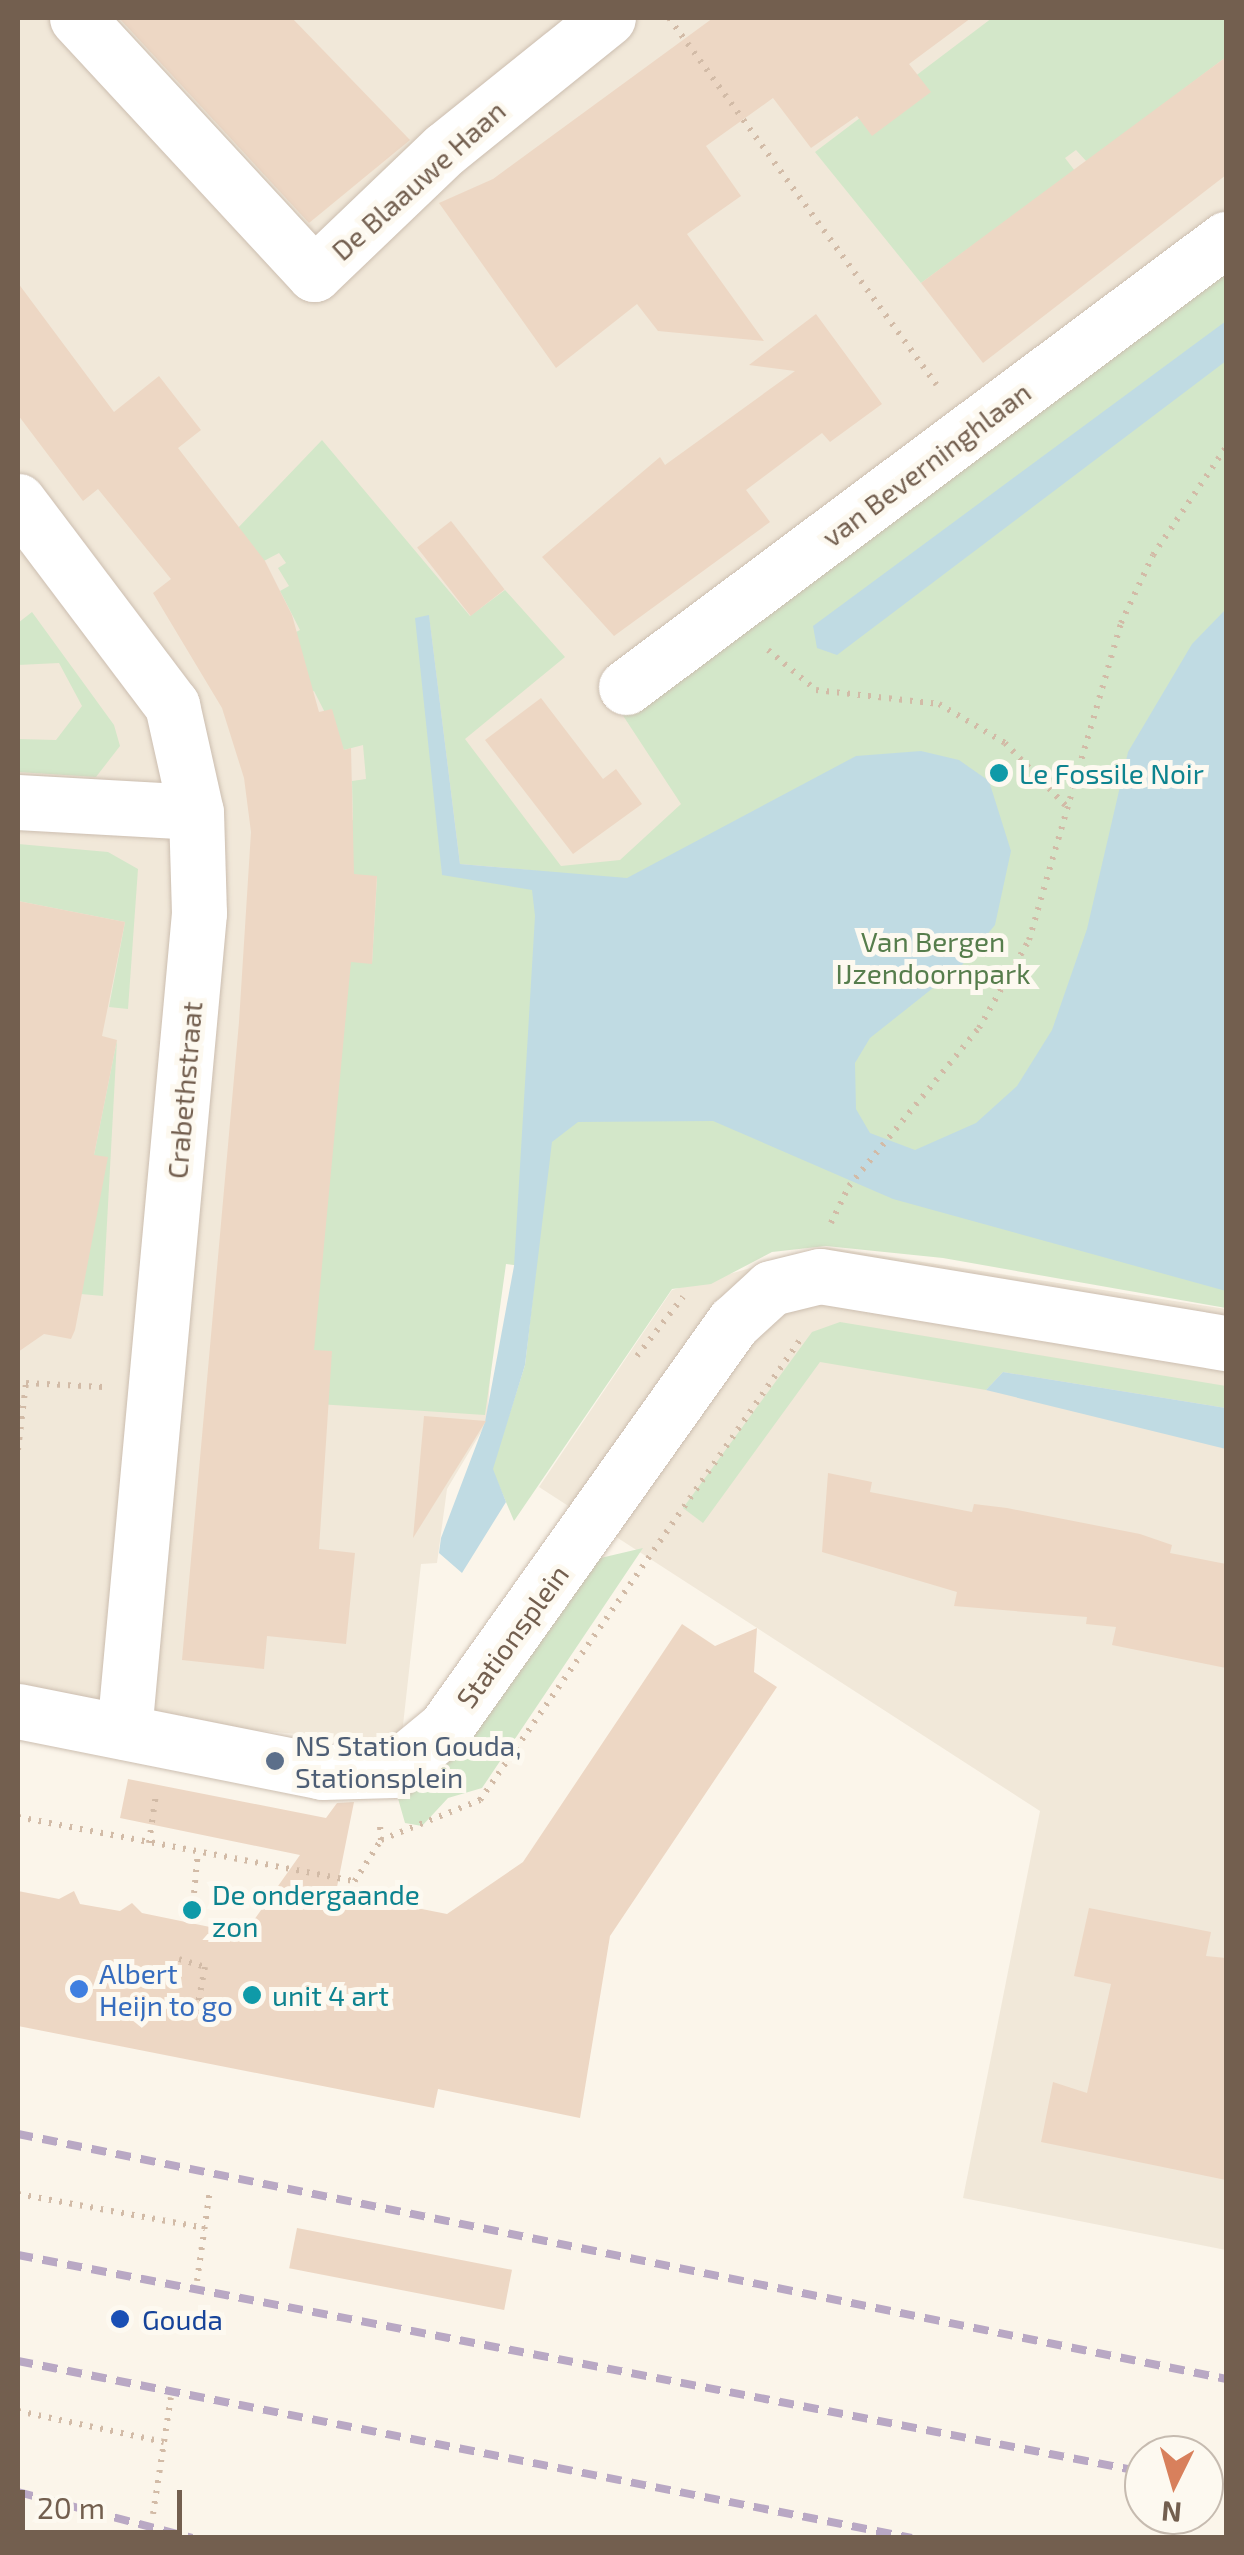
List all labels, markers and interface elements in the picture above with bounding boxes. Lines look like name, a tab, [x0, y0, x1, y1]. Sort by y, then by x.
street label: De Blaauwe Haan	[324, 93, 512, 267]
street label: van Beverninghlaan	[815, 375, 1037, 553]
place label: Le Fossile Noir	[1019, 756, 1204, 790]
marker: Le Fossile Noir	[988, 762, 1010, 784]
park label: Van Bergen IJzendoornpark	[836, 924, 1030, 990]
street label: Crabethstraat	[160, 1000, 208, 1180]
street label: Stationsplein	[449, 1558, 575, 1714]
place label: NS Station Gouda, Stationsplein	[295, 1728, 522, 1794]
marker: NS Station Gouda, Stationsplein	[264, 1750, 286, 1772]
place label: De ondergaande zon	[212, 1877, 420, 1943]
marker: De ondergaande zon	[181, 1899, 203, 1921]
place label: Albert Heijn to go	[99, 1956, 233, 2022]
marker: Albert Heijn to go	[68, 1978, 90, 2000]
place label: unit 4 art	[272, 1978, 389, 2012]
marker: unit 4 art	[241, 1984, 263, 2006]
place label: Gouda	[142, 2302, 223, 2336]
marker: Gouda	[107, 2306, 133, 2332]
north arrow	[1124, 2435, 1224, 2535]
scale bar	[25, 2470, 188, 2532]
text: 20 m	[37, 2489, 105, 2525]
text: N	[1160, 2495, 1183, 2531]

